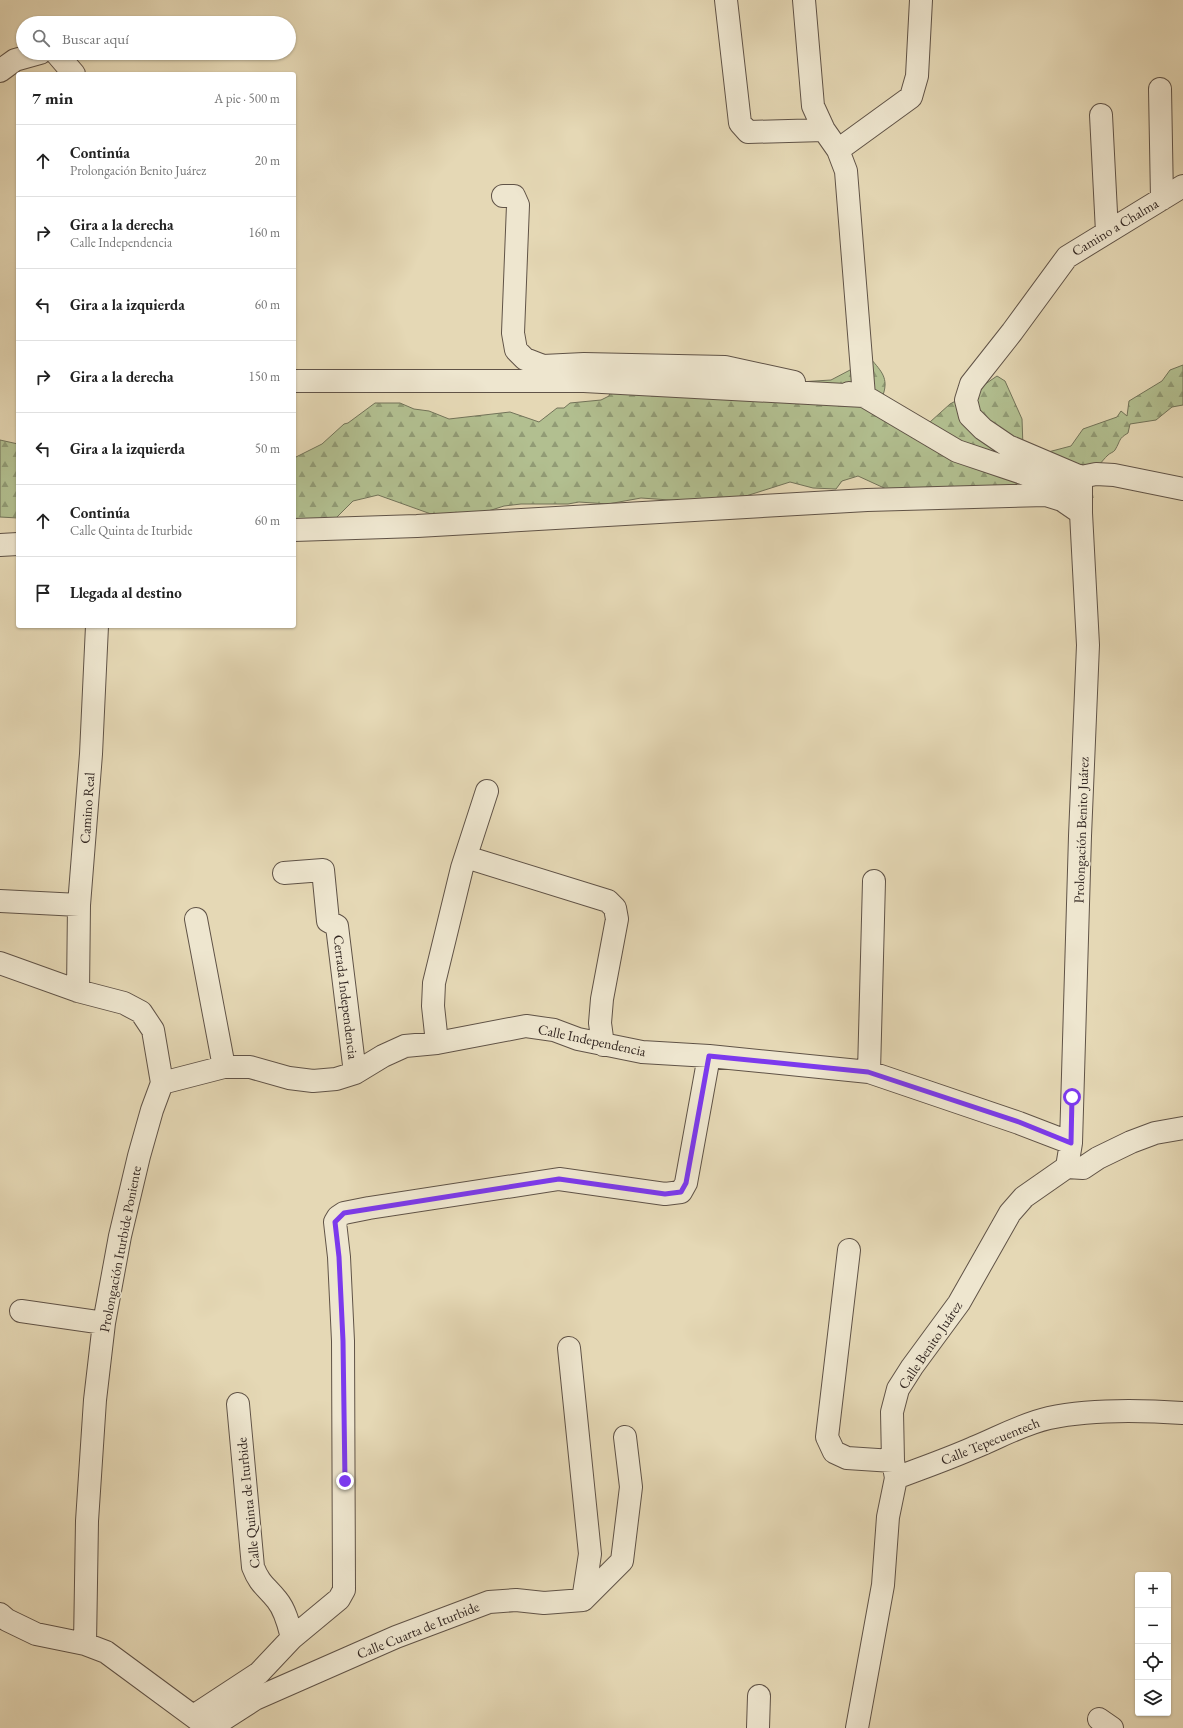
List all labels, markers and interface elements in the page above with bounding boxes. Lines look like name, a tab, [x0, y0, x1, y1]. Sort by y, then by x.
search box	[16, 16, 296, 60]
icon: search	[30, 27, 52, 49]
text: Buscar aquí	[62, 29, 129, 48]
text: 7 min	[32, 87, 73, 109]
text: A pie · 500 m	[214, 90, 280, 107]
text: Continúa	[70, 143, 130, 162]
icon: ahead	[32, 150, 54, 172]
text: 20 m	[255, 152, 280, 169]
text: Prolongación Benito Juárez	[70, 162, 206, 179]
street label: Camino a Chalma	[1068, 194, 1162, 260]
text: Gira a la derecha	[70, 215, 174, 234]
icon: right	[32, 222, 54, 244]
text: 160 m	[249, 224, 280, 241]
text: Calle Independencia	[70, 234, 172, 251]
icon: left	[32, 294, 54, 316]
text: Gira a la izquierda	[70, 295, 185, 314]
text: 60 m	[255, 296, 280, 313]
icon: right	[32, 366, 54, 388]
text: Gira a la derecha	[70, 367, 174, 386]
text: 150 m	[249, 368, 280, 385]
icon: left	[32, 438, 54, 460]
text: Gira a la izquierda	[70, 439, 185, 458]
text: 50 m	[255, 440, 280, 457]
text: Continúa	[70, 503, 130, 522]
icon: ahead	[32, 510, 54, 532]
text: 60 m	[255, 512, 280, 529]
text: Calle Quinta de Iturbide	[70, 522, 193, 539]
icon: arrive	[32, 582, 54, 604]
text: Llegada al destino	[70, 583, 182, 602]
street label: Prolongación Benito Juárez	[1069, 756, 1093, 904]
street label: Camino Real	[76, 771, 99, 844]
street label: Cerrada Independencia	[329, 934, 363, 1061]
street label: Calle Independencia	[536, 1020, 648, 1060]
route start	[1063, 1088, 1081, 1106]
street label: Prolongación Iturbide Poniente	[95, 1164, 145, 1334]
street label: Calle Benito Juárez	[894, 1297, 966, 1392]
street label: Calle Tepecuentech	[938, 1413, 1042, 1469]
street label: Calle Quinta de Iturbide	[232, 1436, 264, 1570]
route end	[336, 1472, 354, 1490]
map controls	[1135, 1572, 1171, 1716]
button: +	[1135, 1572, 1171, 1608]
street label: Calle Cuarta de Iturbide	[354, 1597, 482, 1663]
button: −	[1135, 1608, 1171, 1644]
button: locate	[1135, 1644, 1171, 1680]
button: layers	[1135, 1680, 1171, 1716]

